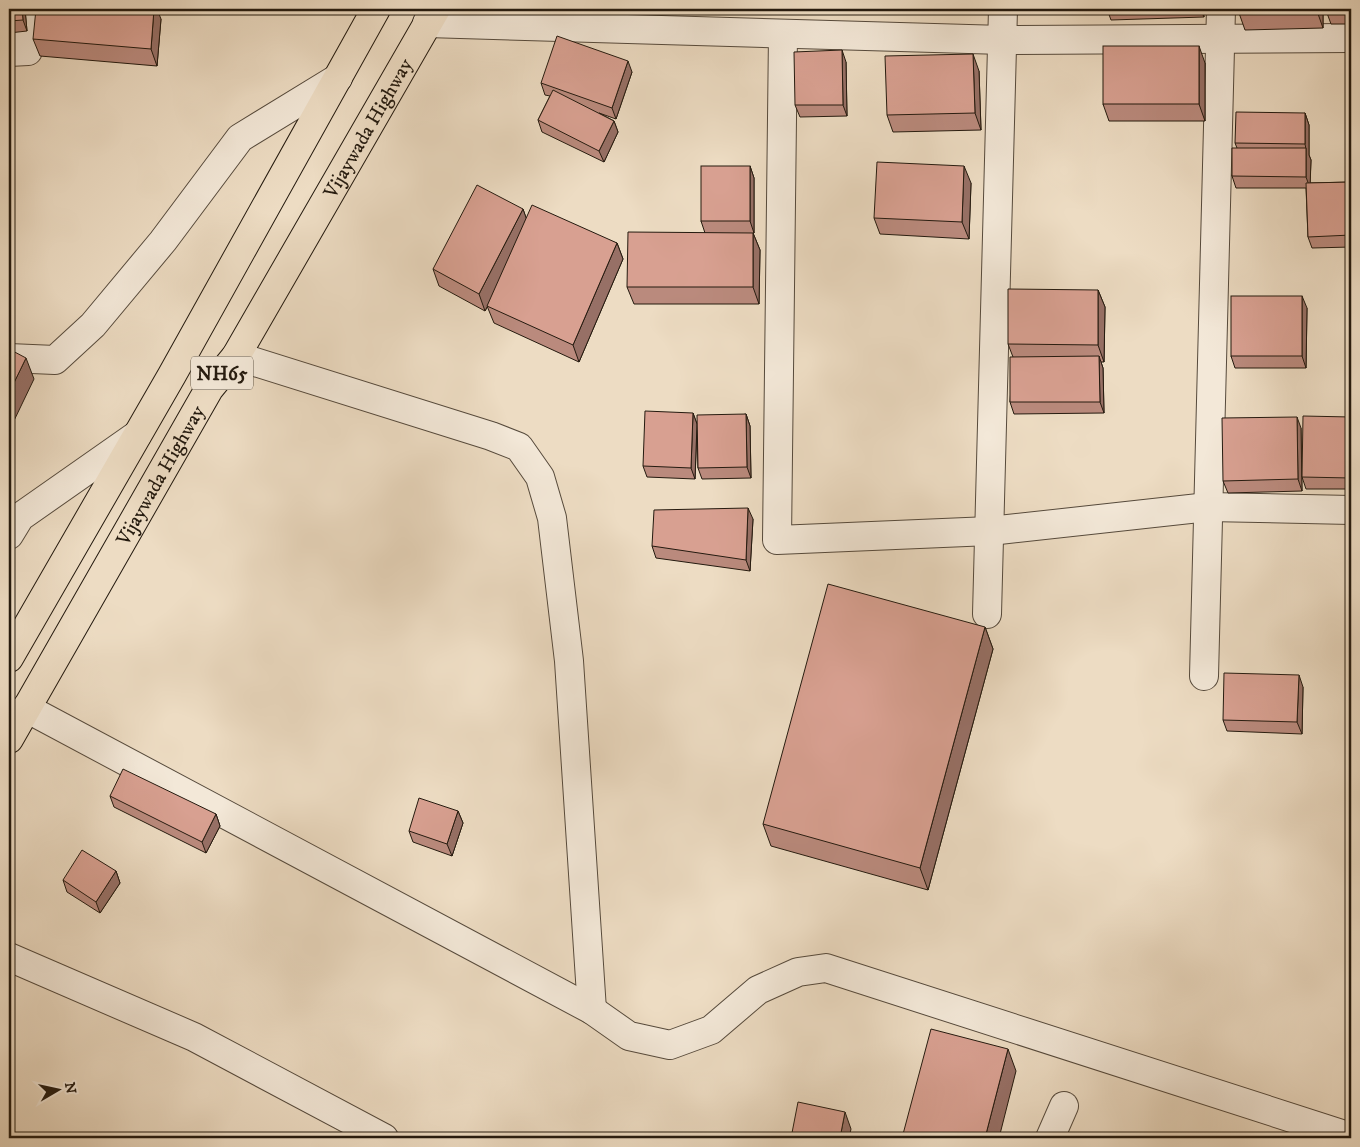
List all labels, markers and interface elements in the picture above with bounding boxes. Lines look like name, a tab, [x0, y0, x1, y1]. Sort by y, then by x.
street label: Vijaywada Highway	[318, 54, 419, 204]
road number: NH65	[191, 356, 253, 389]
street label: Vijaywada Highway	[111, 401, 211, 551]
north arrow	[32, 1064, 82, 1114]
text: N	[60, 1081, 80, 1096]

